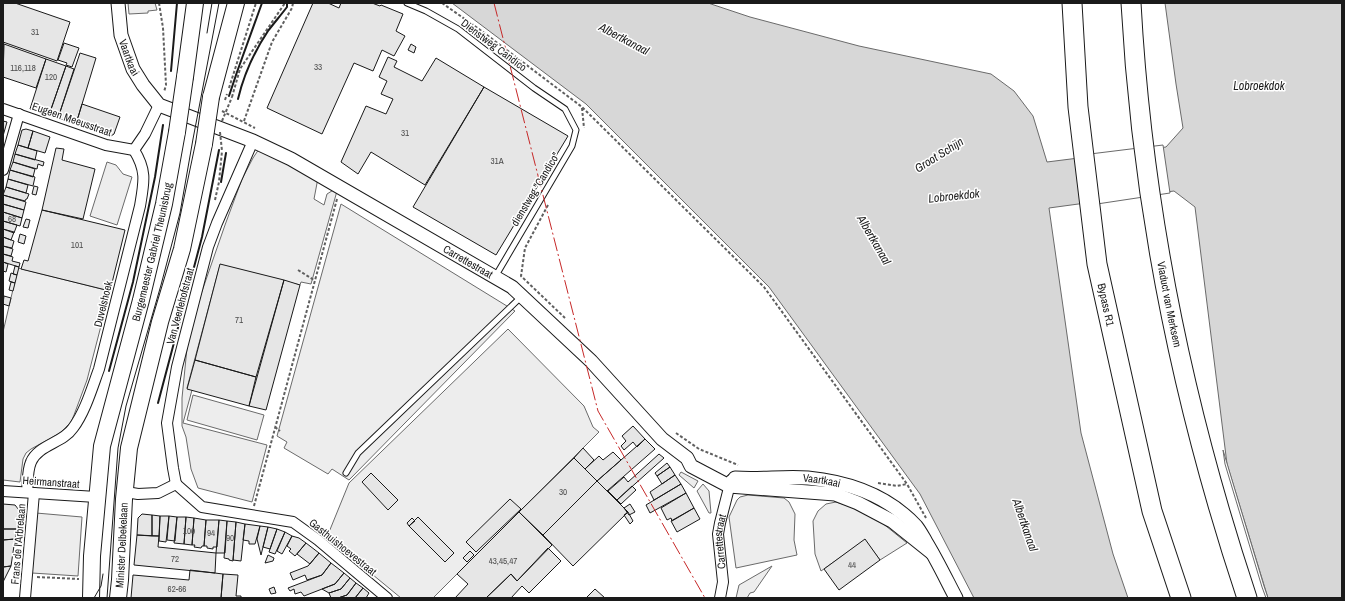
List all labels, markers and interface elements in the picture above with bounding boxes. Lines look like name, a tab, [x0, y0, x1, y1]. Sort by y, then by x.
street label: Dienstweg Candico	[458, 16, 530, 74]
water label: Albertkanaal	[595, 19, 653, 59]
house number: 31	[31, 26, 39, 38]
street label: Vaartkaai	[116, 37, 143, 78]
house number: 33	[314, 61, 322, 73]
house number: 116,118	[10, 62, 36, 74]
house number: 120	[45, 71, 57, 83]
water label: Lobroekdok	[1233, 78, 1286, 94]
street label: Eugeen Meeusstraat	[30, 99, 114, 139]
house number: 31	[401, 127, 409, 139]
water label: Groot Schijn	[912, 134, 966, 176]
street label: dienstweg "Candico"	[507, 150, 563, 228]
house number: 31A	[490, 155, 504, 167]
street label: Burgemeester Gabriel Theunisbrug	[129, 181, 175, 323]
water label: Lobroekdok	[928, 185, 981, 207]
water label: Albertkanaal	[853, 211, 895, 268]
house number: 68	[8, 213, 16, 225]
house number: 101	[71, 239, 83, 251]
street label: Carrettestraat	[441, 242, 496, 282]
street label: Viaduct van Merksem	[1154, 260, 1185, 349]
street label: Van Veerlehofstraat	[163, 266, 197, 346]
street label: Duvelshoek	[91, 279, 116, 329]
street label: Bypass R1	[1094, 282, 1118, 328]
house number: 71	[235, 314, 243, 326]
street label: Vaartkaai	[802, 471, 842, 490]
street label: Heirmanstraat	[22, 473, 80, 491]
house number: 30	[559, 486, 567, 498]
water label: Albertkanaal	[1008, 496, 1042, 554]
street label: Minister Delbekelaan	[112, 502, 131, 589]
street label: Frans de l'Arbrelaan	[7, 503, 29, 585]
street label: Carrettestraat	[711, 512, 729, 570]
street label: Gasthuishoevestraat	[306, 515, 380, 579]
house number: 100	[183, 525, 195, 537]
house number: 94	[207, 527, 215, 539]
house number: 90	[226, 532, 234, 544]
house number: 72	[171, 553, 179, 565]
house number: 43,45,47	[489, 555, 517, 567]
house number: 44	[848, 559, 856, 571]
house number: 62-66	[168, 583, 186, 595]

